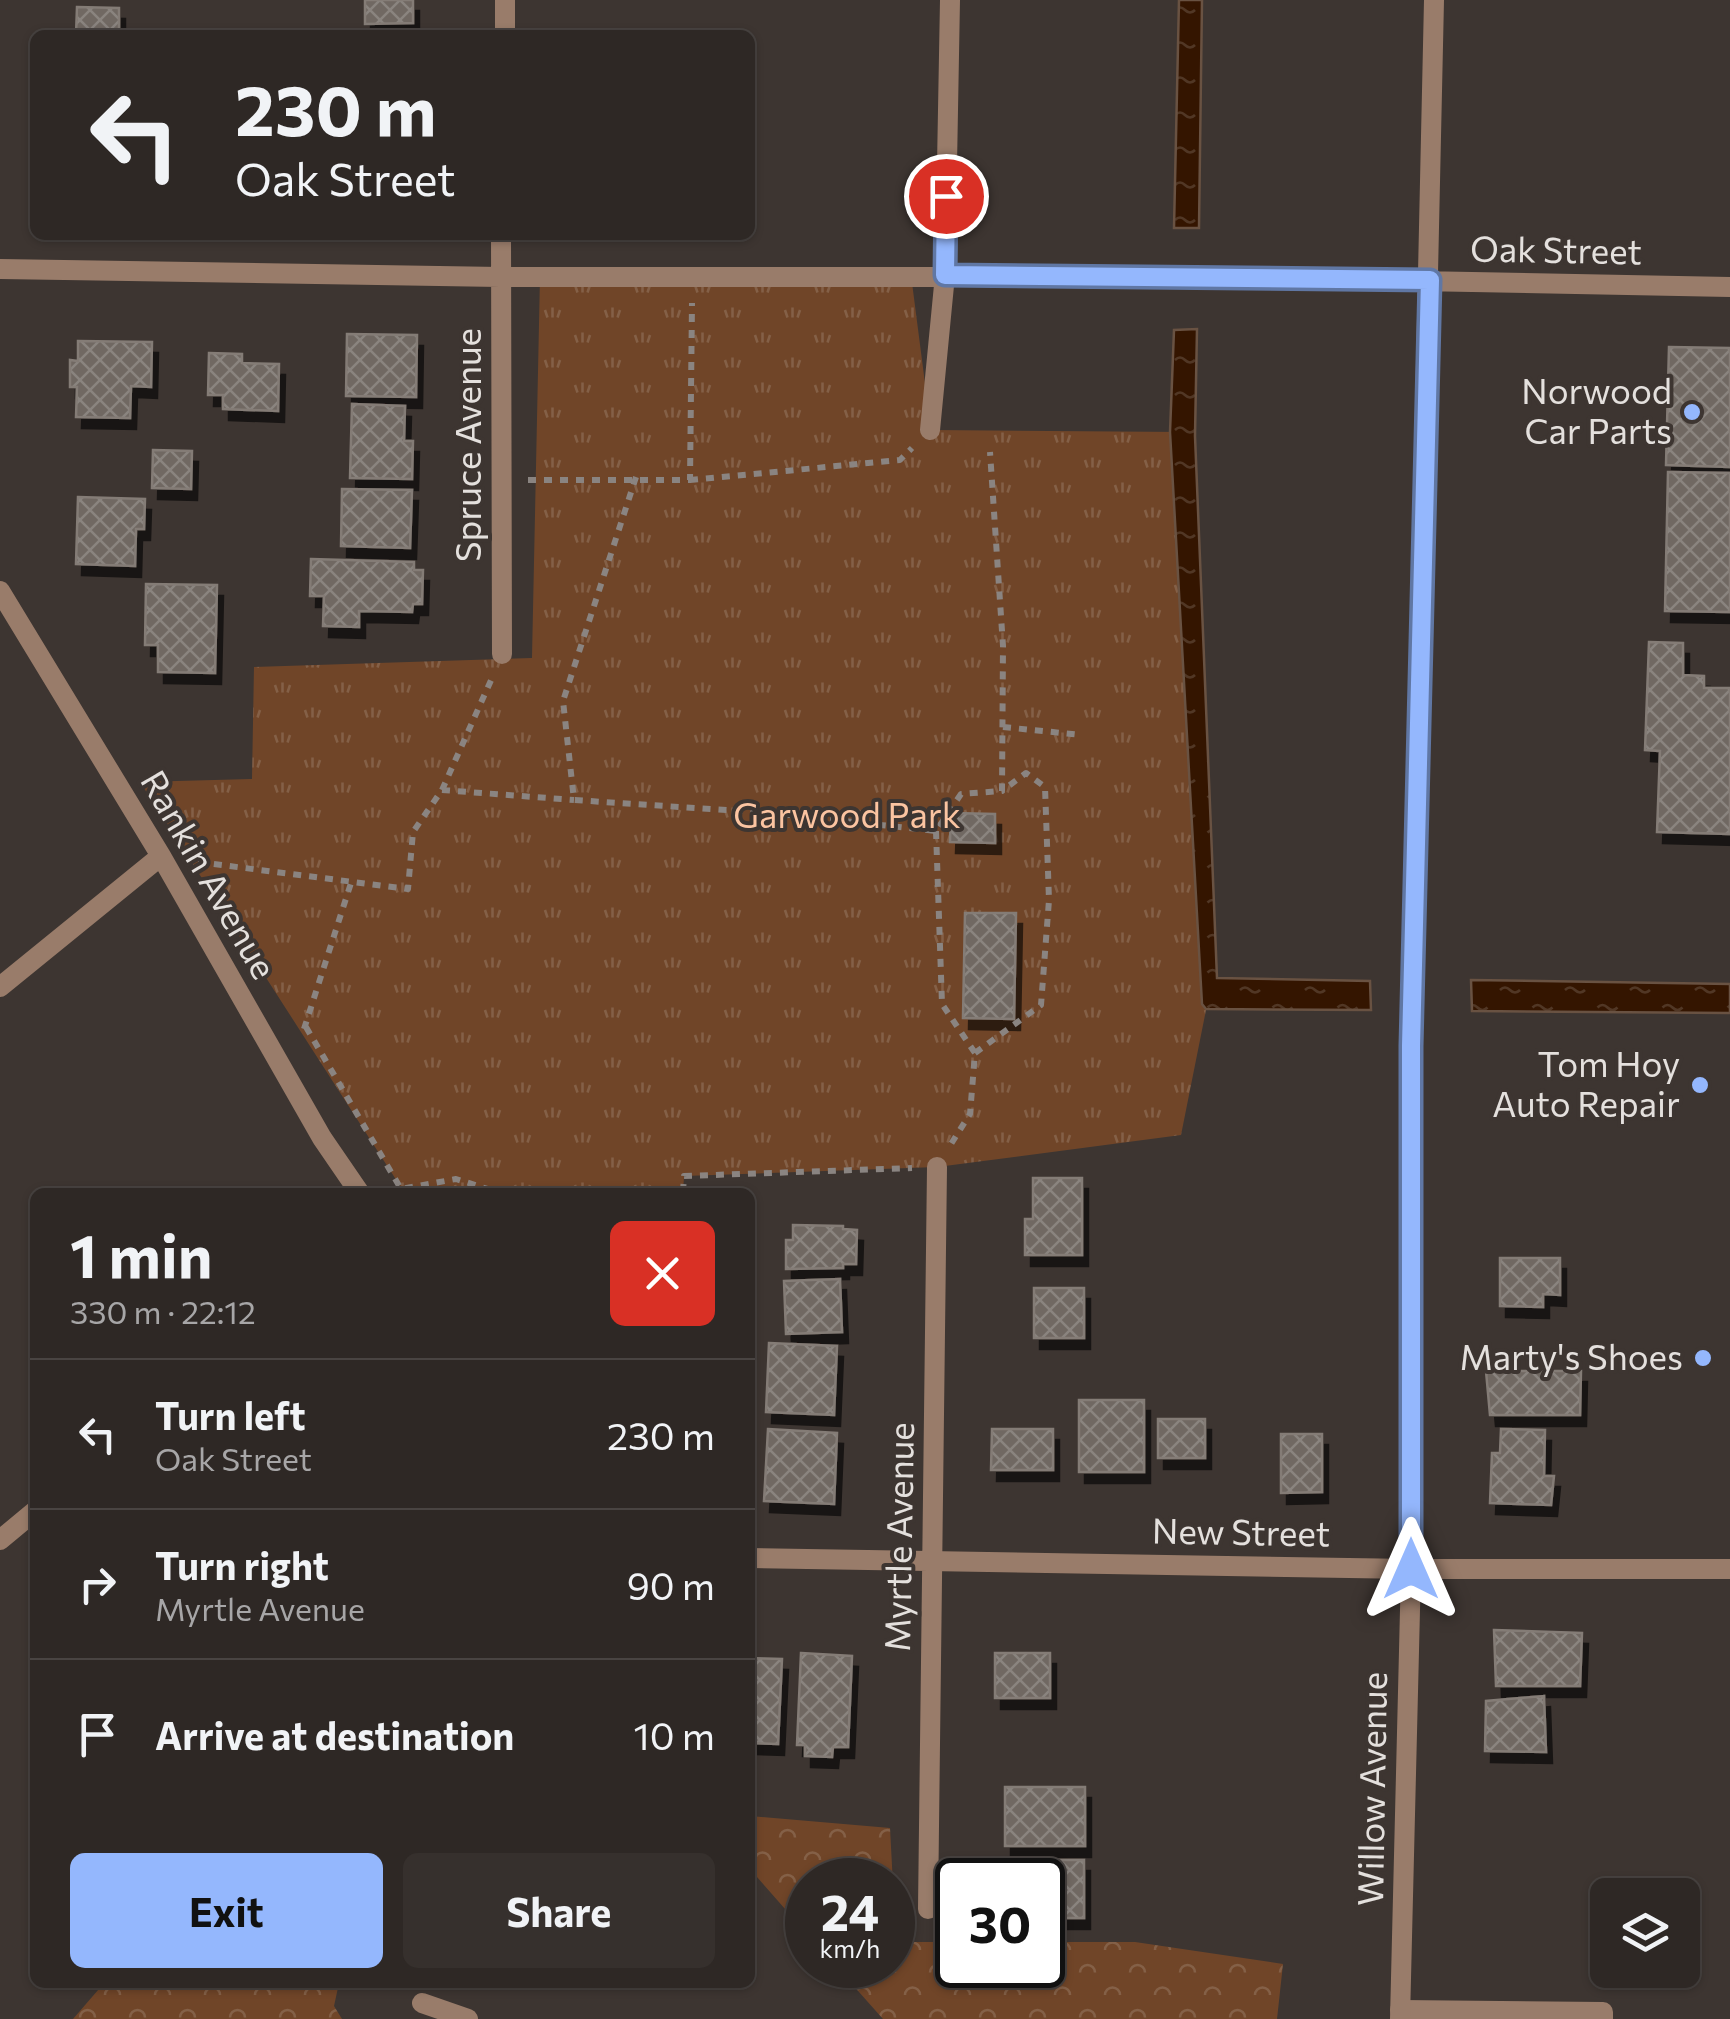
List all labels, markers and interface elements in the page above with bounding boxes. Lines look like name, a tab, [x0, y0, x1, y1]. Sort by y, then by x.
text: 230 m	[235, 65, 437, 150]
icon: left	[70, 70, 200, 200]
text: Oak Street	[235, 150, 456, 205]
pin	[904, 154, 989, 239]
icon: arrive	[919, 169, 974, 224]
street label: Oak Street	[1470, 226, 1642, 271]
street label: Spruce Avenue	[445, 328, 488, 562]
place label: Norwood Car Parts	[1521, 368, 1672, 451]
marker: Norwood Car Parts	[1681, 401, 1703, 423]
street label: Rankin Avenue	[133, 762, 287, 985]
park label: Garwood Park	[733, 792, 961, 835]
place label: Tom Hoy Auto Repair	[1492, 1041, 1680, 1124]
marker: Tom Hoy Auto Repair	[1689, 1074, 1711, 1096]
text: 1 min	[70, 1217, 212, 1290]
button: close	[610, 1221, 715, 1326]
text: 330 m · 22:12	[70, 1291, 256, 1331]
place label: Marty's Shoes	[1460, 1334, 1683, 1377]
marker: Marty's Shoes	[1692, 1347, 1714, 1369]
text: Turn left	[155, 1391, 306, 1438]
icon: left	[70, 1407, 125, 1462]
text: 230 m	[607, 1411, 715, 1458]
street label: Myrtle Avenue	[874, 1422, 921, 1652]
text: Oak Street	[155, 1438, 312, 1478]
street label: New Street	[1152, 1507, 1330, 1554]
position arrow	[1359, 1517, 1463, 1621]
text: Turn right	[155, 1541, 329, 1588]
icon: right	[70, 1557, 125, 1612]
text: 90 m	[627, 1561, 715, 1608]
text: Myrtle Avenue	[155, 1588, 365, 1628]
street label: Willow Avenue	[1347, 1672, 1394, 1906]
icon: arrive	[70, 1707, 125, 1762]
text: Arrive at destination	[155, 1711, 514, 1758]
text: 10 m	[634, 1711, 715, 1758]
button: Exit	[70, 1853, 383, 1968]
button: Share	[403, 1853, 715, 1968]
speed limit sign: 30	[935, 1858, 1065, 1988]
map controls	[1590, 1878, 1700, 1988]
button: layers	[1590, 1878, 1700, 1988]
text: 24	[821, 1880, 879, 1941]
text: km/h	[820, 1933, 880, 1963]

